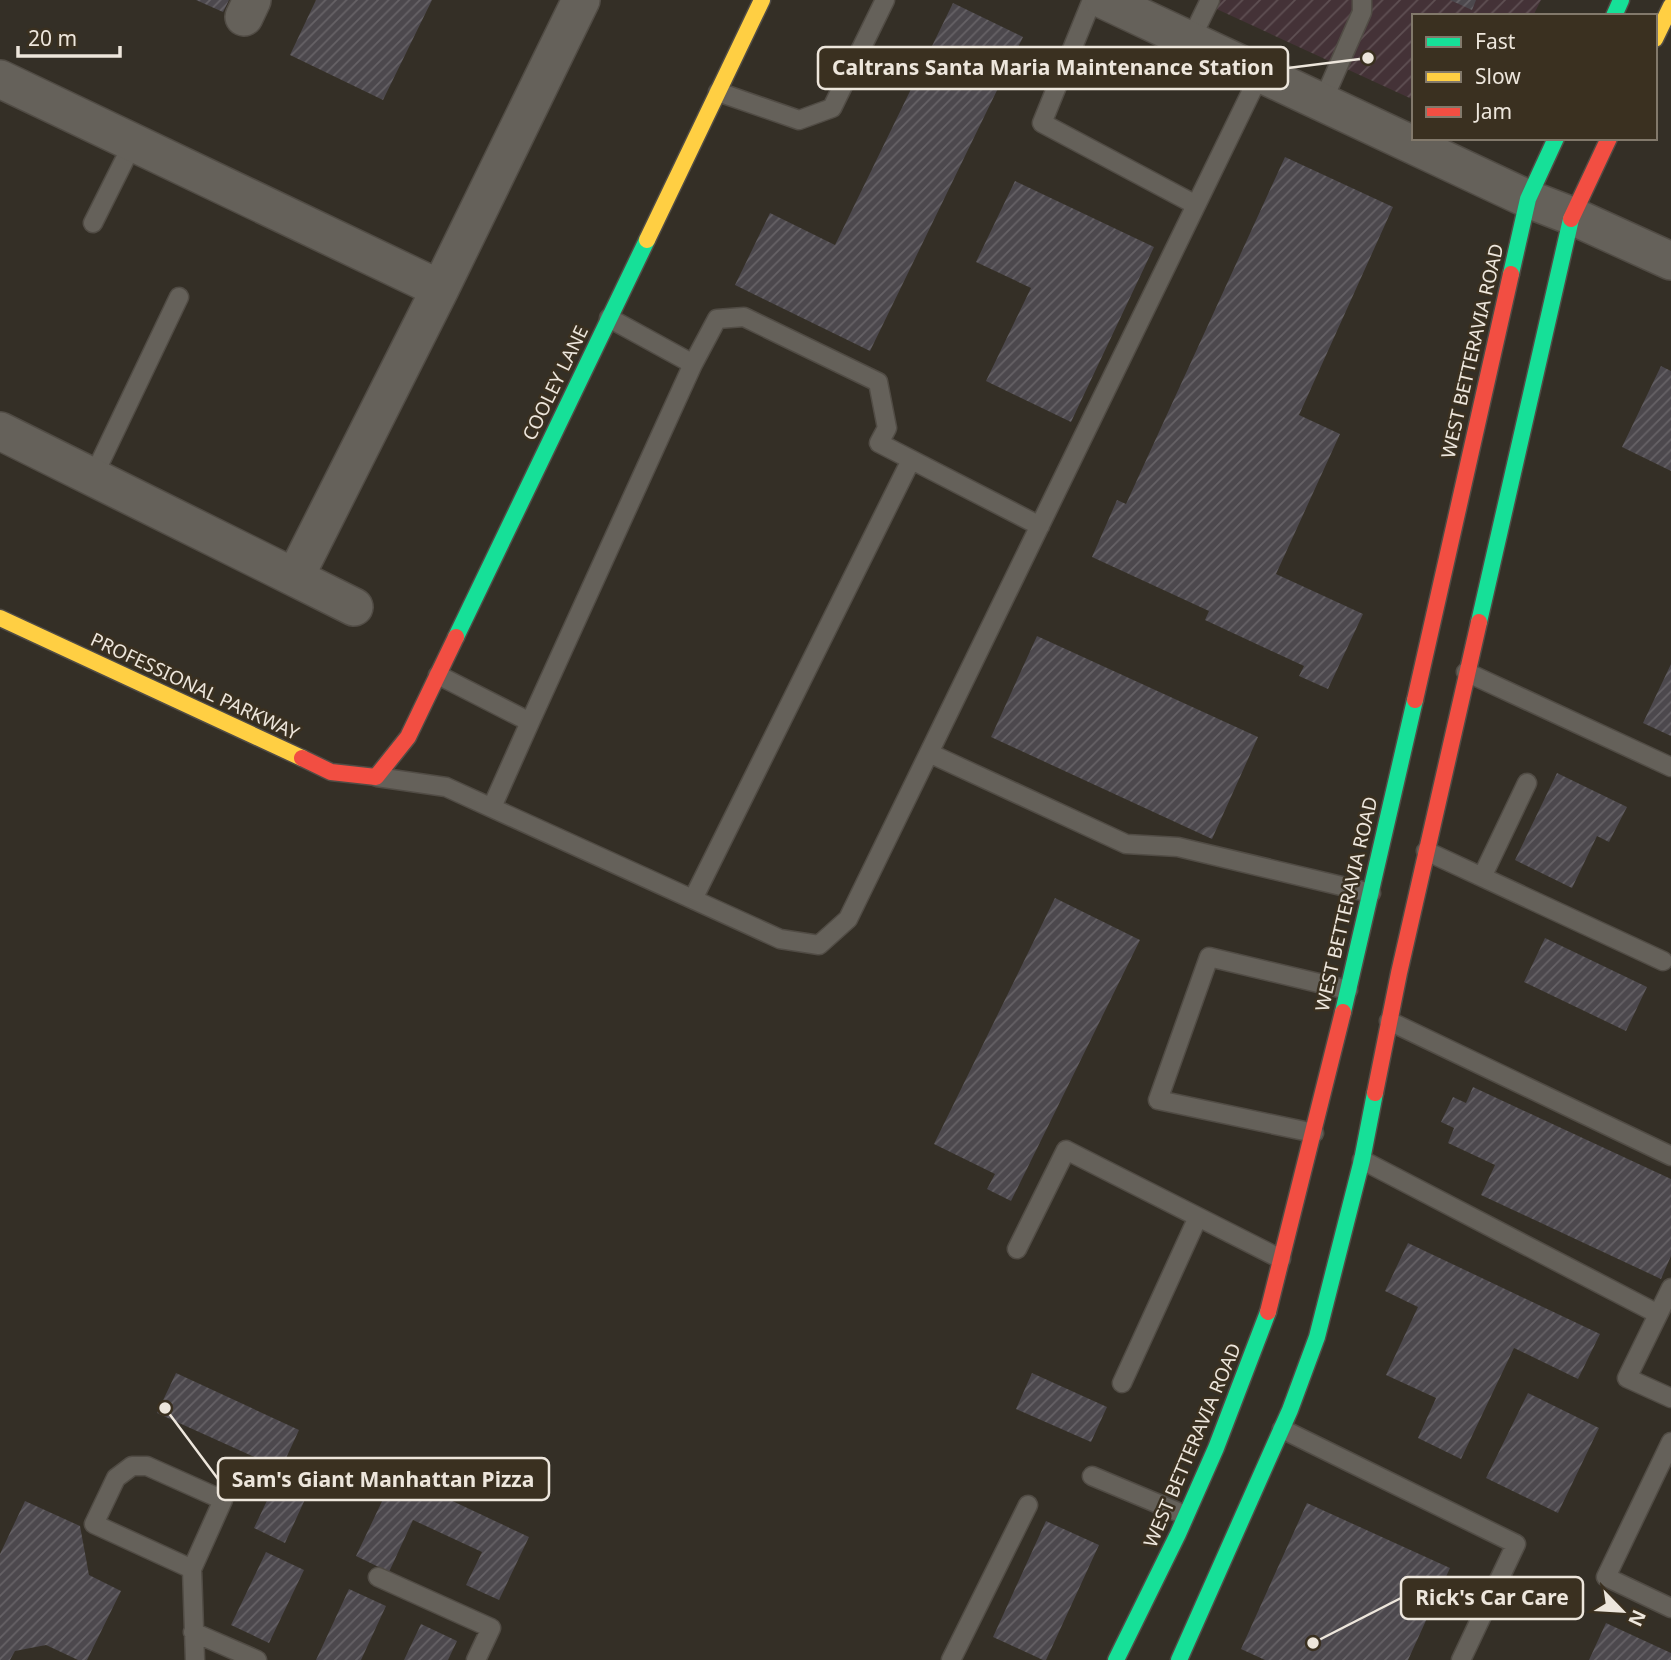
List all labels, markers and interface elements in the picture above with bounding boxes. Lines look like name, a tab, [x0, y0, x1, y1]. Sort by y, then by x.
scale bar	[18, 14, 119, 58]
legend	[1412, 14, 1657, 140]
text: 20 m	[28, 24, 77, 52]
text: Fast	[1475, 27, 1516, 55]
callout: Caltrans Santa Maria Maintenance Station	[818, 47, 1288, 89]
text: Caltrans Santa Maria Maintenance Station	[832, 53, 1274, 81]
text: Slow	[1475, 62, 1521, 90]
text: Jam	[1473, 97, 1512, 125]
street label: WEST BETTERAVIA ROAD	[1435, 241, 1509, 461]
street label: COOLEY LANE	[516, 321, 594, 445]
street label: PROFESSIONAL PARKWAY	[87, 626, 304, 746]
street label: WEST BETTERAVIA ROAD	[1309, 794, 1383, 1014]
street label: WEST BETTERAVIA ROAD	[1137, 1339, 1247, 1551]
callout: Sam's Giant Manhattan Pizza	[218, 1458, 549, 1500]
text: Sam's Giant Manhattan Pizza	[232, 1465, 534, 1493]
north arrow	[1587, 1576, 1657, 1646]
callout: Rick's Car Care	[1401, 1577, 1583, 1619]
text: Rick's Car Care	[1415, 1583, 1569, 1611]
text: N	[1622, 1606, 1652, 1631]

